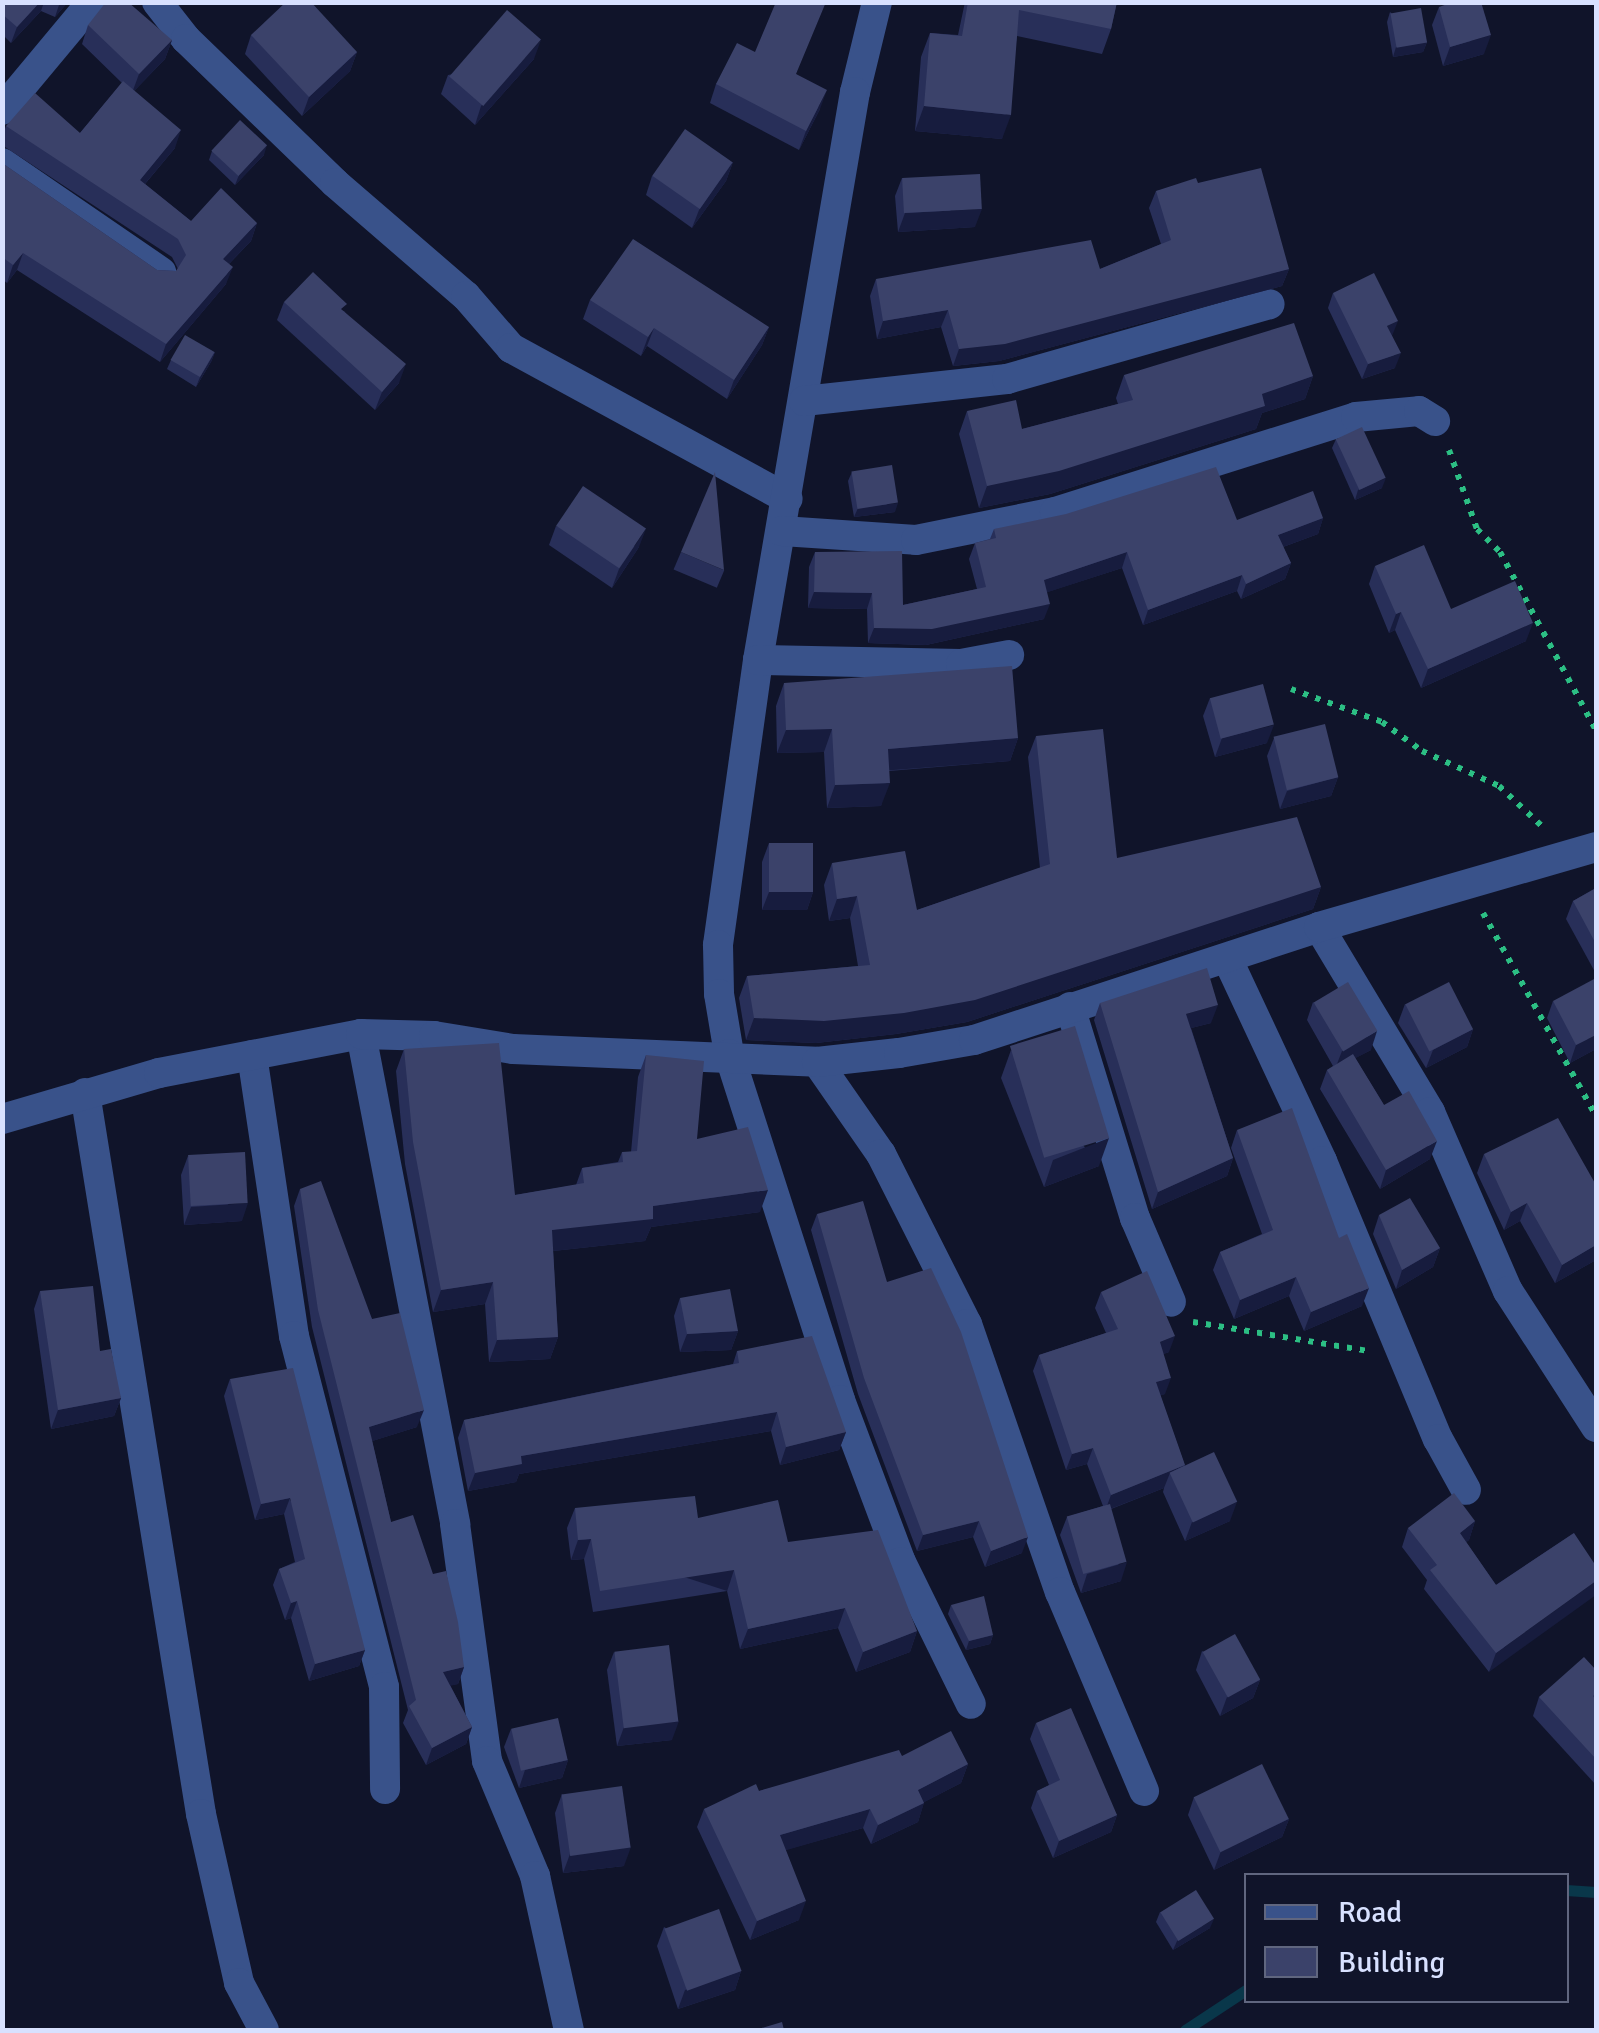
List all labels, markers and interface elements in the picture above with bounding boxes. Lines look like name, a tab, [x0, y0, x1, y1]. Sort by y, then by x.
legend	[1244, 1873, 1569, 2003]
text: Road	[1338, 1894, 1402, 1931]
text: Building	[1338, 1944, 1445, 1981]

